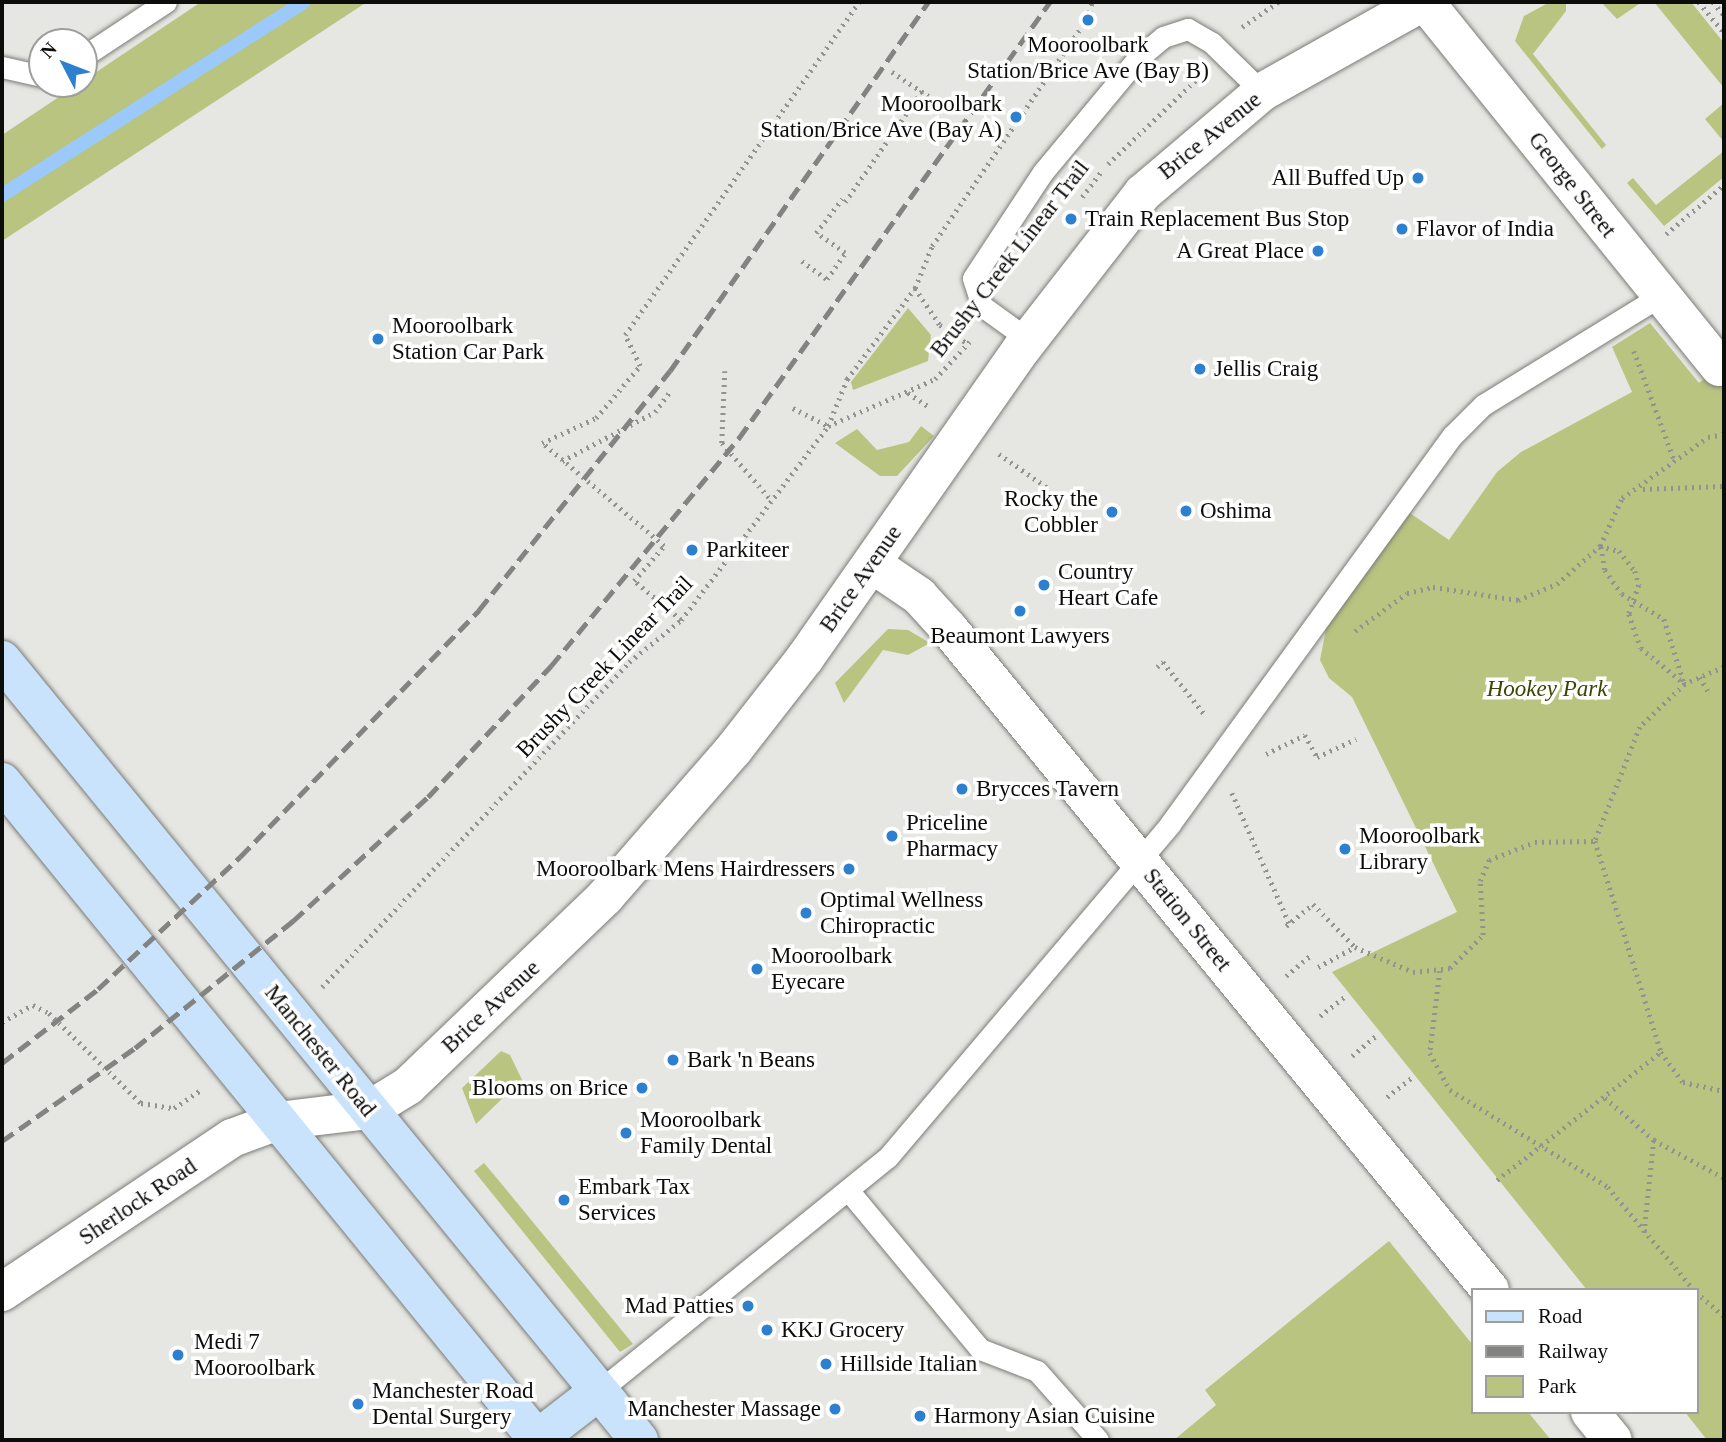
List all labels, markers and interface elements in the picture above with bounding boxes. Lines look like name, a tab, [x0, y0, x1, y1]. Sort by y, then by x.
marker: Mooroolbark Station/Brice Ave (Bay B)	[1080, 12, 1096, 28]
north arrow	[28, 28, 98, 98]
place label: Mooroolbark Station/Brice Ave (Bay B)	[967, 31, 1209, 85]
text: N	[36, 38, 61, 62]
street label: Brice Avenue	[1153, 86, 1267, 186]
place label: Mooroolbark Station/Brice Ave (Bay A)	[758, 90, 1002, 144]
marker: Mooroolbark Station/Brice Ave (Bay A)	[1008, 109, 1024, 125]
street label: George Street	[1522, 127, 1622, 243]
street label: Brushy Creek Linear Trail	[924, 155, 1096, 363]
place label: All Buffed Up	[1272, 164, 1404, 192]
marker: All Buffed Up	[1410, 170, 1426, 186]
place label: Train Replacement Bus Stop	[1085, 205, 1349, 233]
marker: Train Replacement Bus Stop	[1063, 211, 1079, 227]
place label: Flavor of India	[1416, 215, 1554, 243]
marker: Flavor of India	[1394, 221, 1410, 237]
place label: A Great Place	[1175, 237, 1304, 265]
marker: A Great Place	[1310, 243, 1326, 259]
place label: Mooroolbark Station Car Park	[392, 312, 544, 366]
marker: Mooroolbark Station Car Park	[370, 331, 386, 347]
place label: Jellis Craig	[1214, 355, 1318, 383]
marker: Jellis Craig	[1192, 361, 1208, 377]
place label: Rocky the Cobbler	[1004, 485, 1098, 539]
place label: Oshima	[1200, 497, 1272, 525]
marker: Oshima	[1178, 503, 1194, 519]
marker: Rocky the Cobbler	[1104, 504, 1120, 520]
street label: Brice Avenue	[814, 520, 908, 638]
place label: Parkiteer	[706, 536, 789, 564]
marker: Parkiteer	[684, 542, 700, 558]
place label: Country Heart Cafe	[1058, 558, 1158, 612]
street label: Brushy Creek Linear Trail	[511, 570, 699, 764]
marker: Country Heart Cafe	[1036, 577, 1052, 593]
marker: Beaumont Lawyers	[1012, 603, 1028, 619]
place label: Beaumont Lawyers	[930, 622, 1110, 650]
park label: Hookey Park	[1487, 675, 1607, 703]
place label: Brycces Tavern	[976, 775, 1119, 803]
marker: Brycces Tavern	[954, 781, 970, 797]
place label: Priceline Pharmacy	[906, 809, 998, 863]
place label: Mooroolbark Library	[1359, 822, 1480, 876]
marker: Priceline Pharmacy	[884, 828, 900, 844]
marker: Mooroolbark Library	[1337, 841, 1353, 857]
place label: Mooroolbark Mens Hairdressers	[536, 855, 835, 883]
marker: Mooroolbark Mens Hairdressers	[841, 861, 857, 877]
street label: Station Street	[1137, 863, 1237, 977]
place label: Optimal Wellness Chiropractic	[820, 886, 984, 940]
marker: Optimal Wellness Chiropractic	[798, 905, 814, 921]
place label: Mooroolbark Eyecare	[771, 942, 892, 996]
street label: Brice Avenue	[436, 954, 546, 1060]
marker: Mooroolbark Eyecare	[749, 961, 765, 977]
street label: Manchester Road	[258, 980, 382, 1122]
place label: Bark 'n Beans	[687, 1046, 815, 1074]
marker: Bark 'n Beans	[665, 1052, 681, 1068]
place label: Blooms on Brice	[472, 1074, 628, 1102]
marker: Blooms on Brice	[634, 1080, 650, 1096]
place label: Mooroolbark Family Dental	[640, 1106, 772, 1160]
marker: Mooroolbark Family Dental	[618, 1125, 634, 1141]
street label: Sherlock Road	[74, 1153, 202, 1251]
place label: Embark Tax Services	[578, 1173, 691, 1227]
marker: Embark Tax Services	[556, 1192, 572, 1208]
legend	[1470, 1288, 1698, 1414]
place label: Mad Patties	[625, 1292, 734, 1320]
marker: Mad Patties	[740, 1298, 756, 1314]
text: Road	[1538, 1304, 1582, 1328]
place label: KKJ Grocery	[781, 1316, 904, 1344]
marker: KKJ Grocery	[759, 1322, 775, 1338]
place label: Medi 7 Mooroolbark	[194, 1328, 315, 1382]
text: Railway	[1538, 1339, 1608, 1363]
marker: Medi 7 Mooroolbark	[168, 1345, 188, 1365]
place label: Hillside Italian	[840, 1350, 977, 1378]
marker: Hillside Italian	[818, 1356, 834, 1372]
text: Park	[1538, 1374, 1577, 1398]
place label: Manchester Road Dental Surgery	[372, 1377, 534, 1431]
place label: Manchester Massage	[627, 1395, 821, 1423]
marker: Manchester Road Dental Surgery	[350, 1396, 366, 1412]
marker: Manchester Massage	[827, 1401, 843, 1417]
place label: Harmony Asian Cuisine	[934, 1402, 1156, 1430]
marker: Harmony Asian Cuisine	[912, 1408, 928, 1424]

